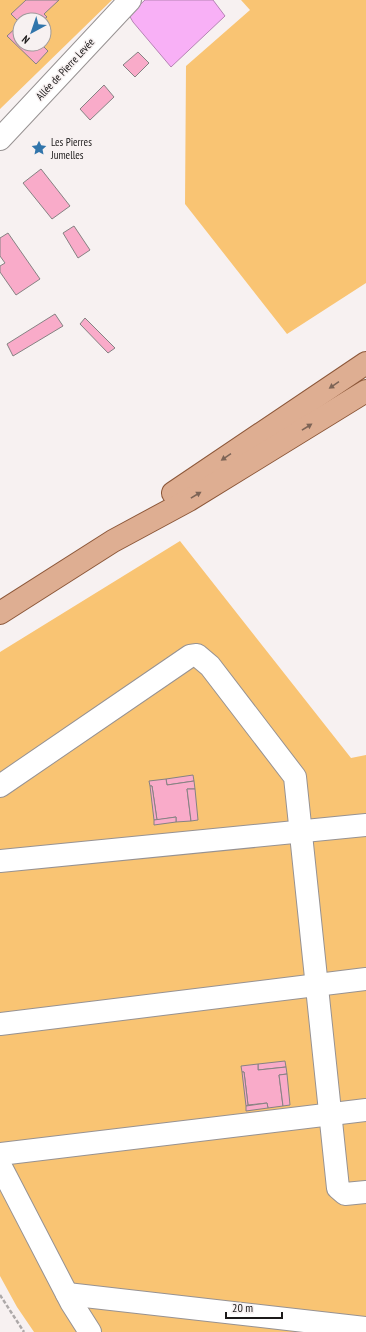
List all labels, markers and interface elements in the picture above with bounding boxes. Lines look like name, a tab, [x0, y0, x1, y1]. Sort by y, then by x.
north arrow	[12, 12, 52, 52]
text: N	[19, 32, 32, 47]
street label: Allée de Pierre Levée	[33, 35, 98, 103]
place label: Les Pierres Jumelles	[50, 135, 92, 162]
place icon: Les Pierres Jumelles	[30, 139, 48, 157]
one-way arrow	[328, 381, 339, 388]
one-way arrow	[302, 423, 312, 431]
one-way arrow	[221, 453, 231, 461]
one-way arrow	[191, 491, 201, 499]
scale bar	[226, 1294, 282, 1320]
text: 20 m	[232, 1300, 253, 1315]

